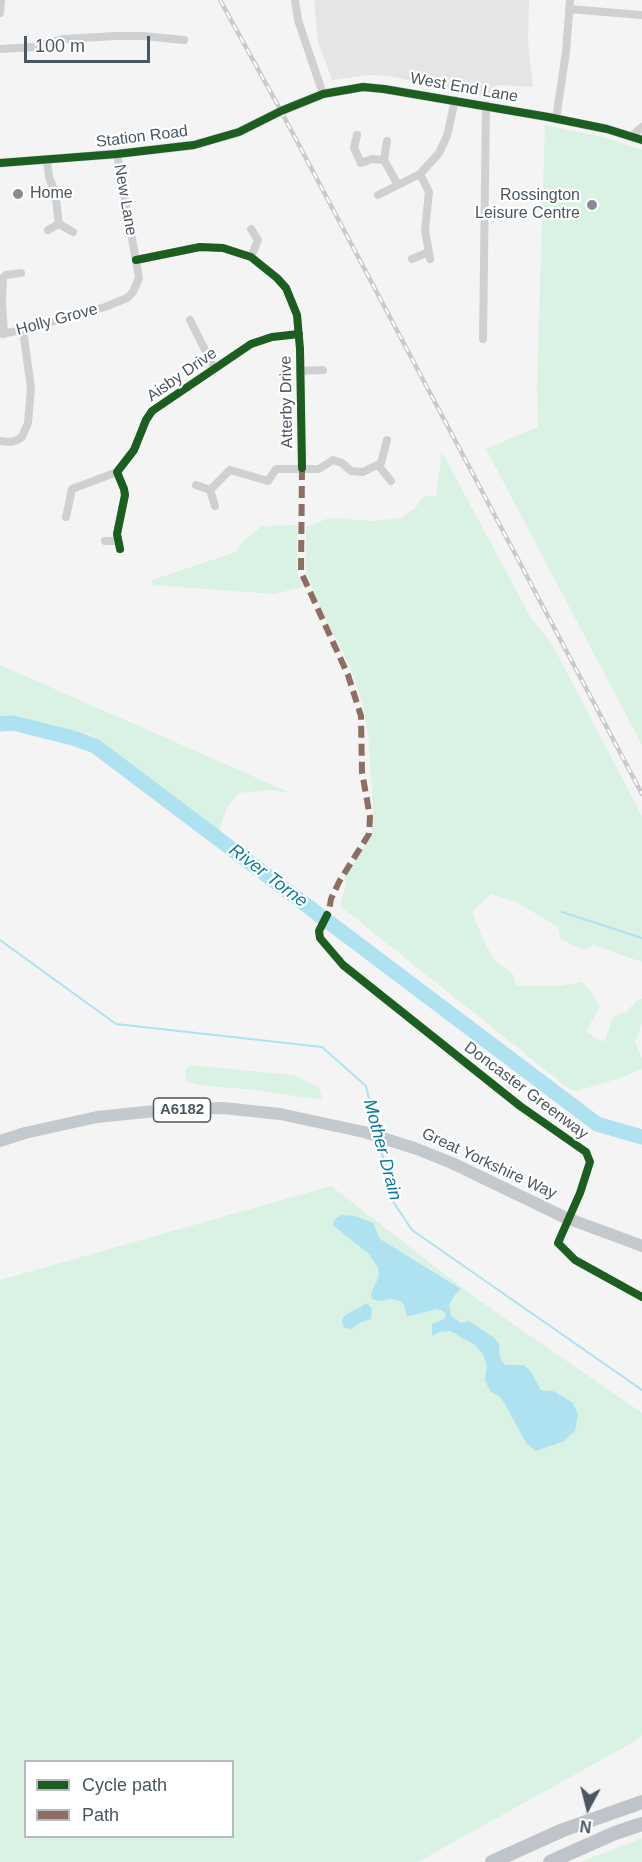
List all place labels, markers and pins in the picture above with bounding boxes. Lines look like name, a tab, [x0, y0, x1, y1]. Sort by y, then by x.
place label: Home	[30, 184, 73, 204]
place label: Rossington Leisure Centre	[475, 186, 580, 224]
marker: Home	[11, 187, 25, 201]
marker: Rossington Leisure Centre	[585, 198, 599, 212]

